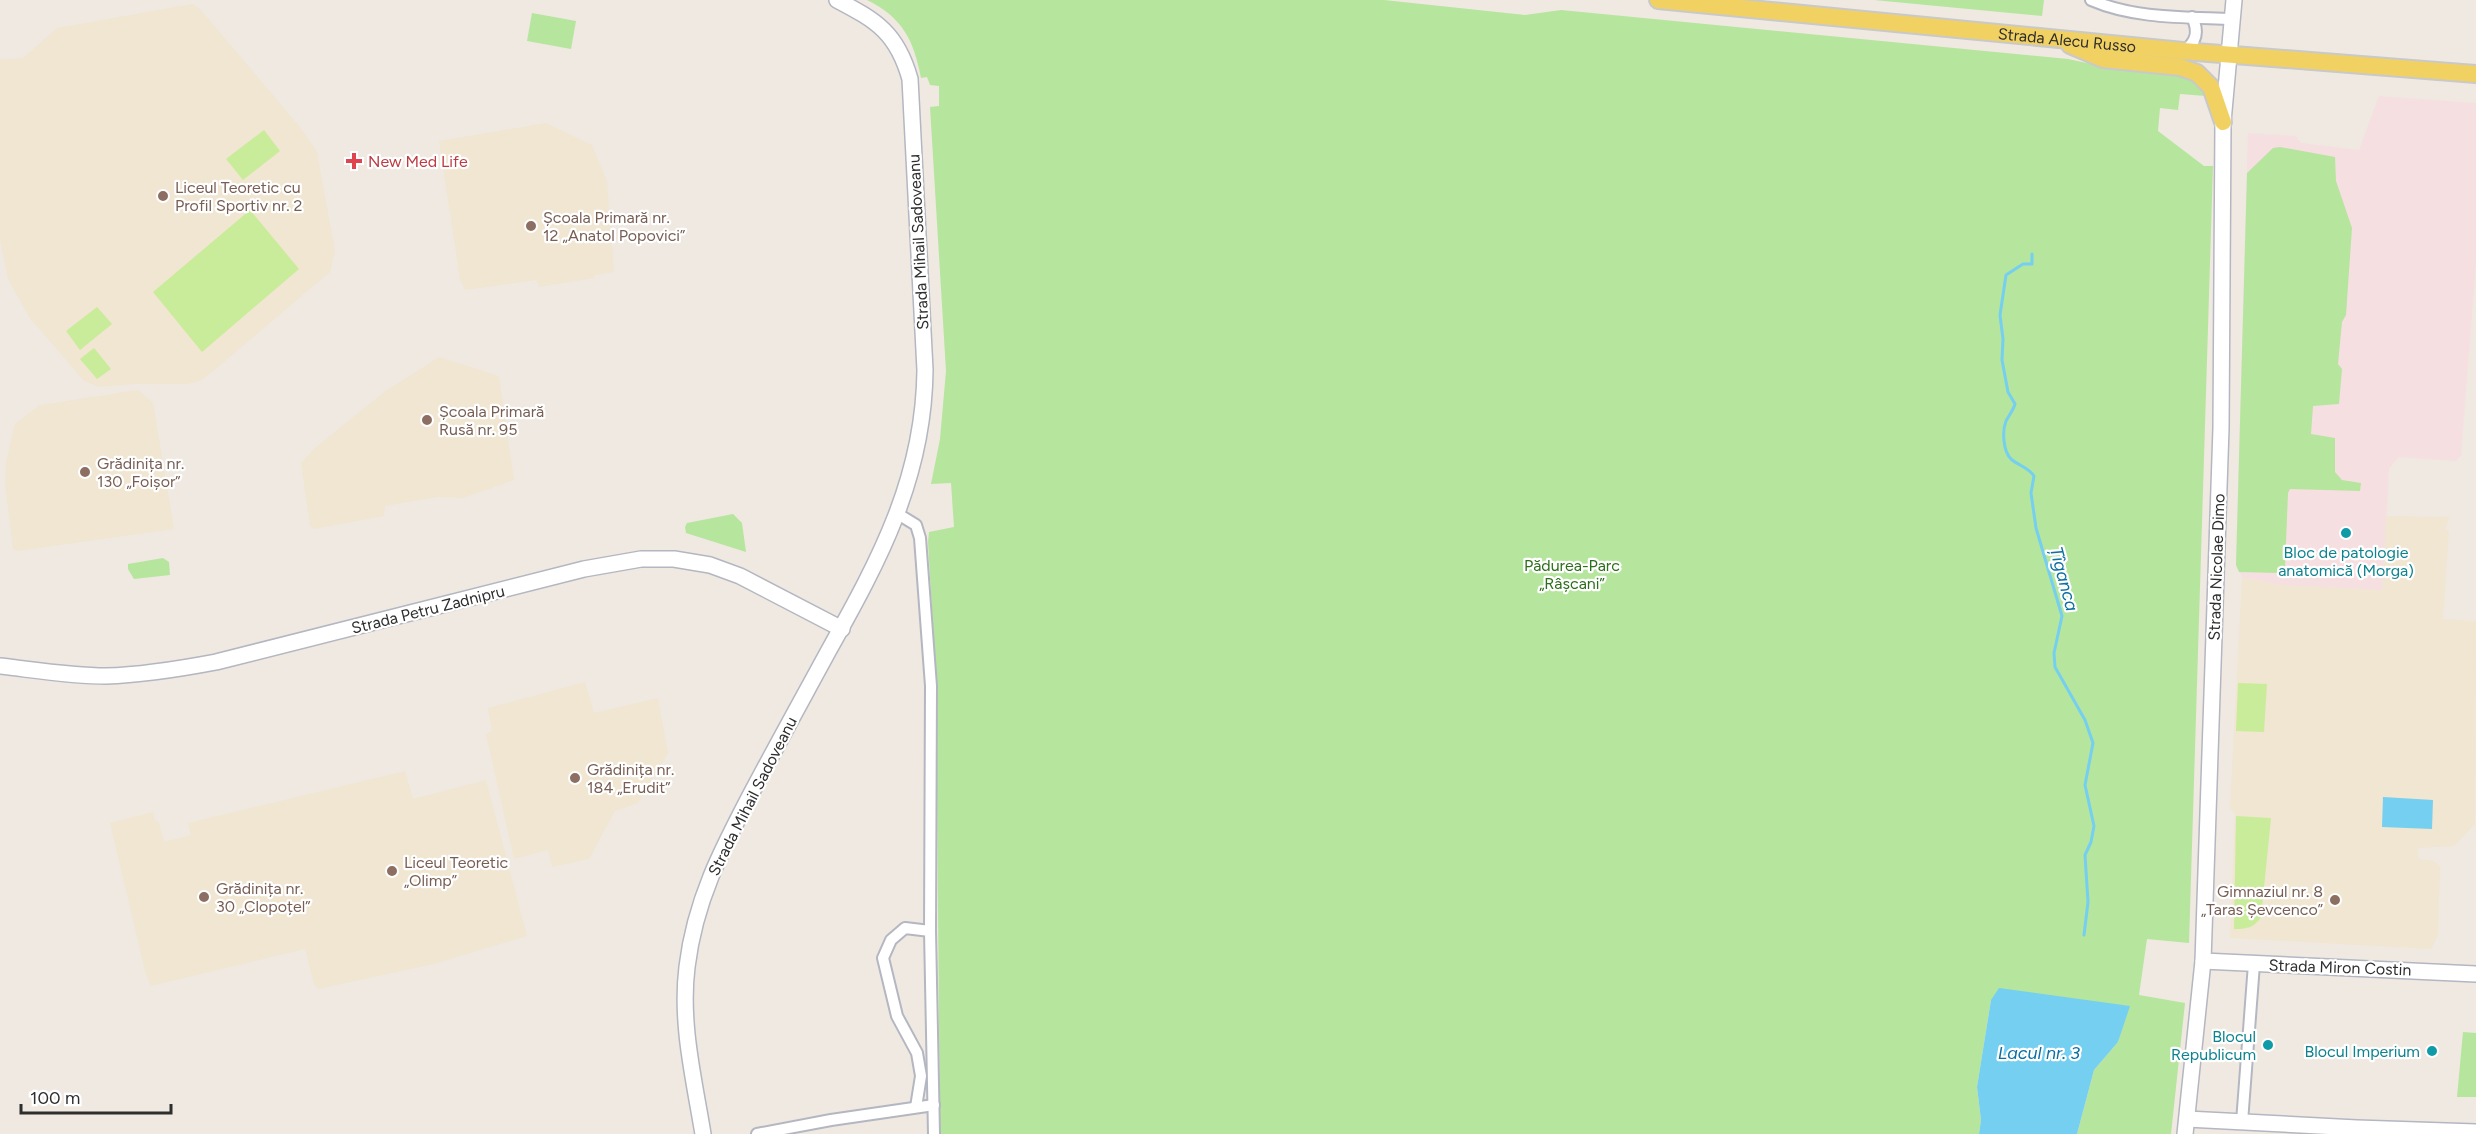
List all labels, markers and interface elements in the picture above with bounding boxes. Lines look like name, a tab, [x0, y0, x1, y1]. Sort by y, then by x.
street label: Strada Alecu Russo	[1997, 24, 2137, 56]
marker: New Med Life	[345, 152, 363, 170]
place label: New Med Life	[368, 152, 468, 171]
street label: Strada Mihail Sadoveanu	[904, 154, 933, 330]
place label: Liceul Teoretic cu Profil Sportiv nr. 2	[175, 178, 303, 215]
marker: Liceul Teoretic cu Profil Sportiv nr. 2	[156, 189, 170, 203]
place label: Școala Primară nr. 12 „Anatol Popovici”	[543, 208, 686, 245]
marker: Școala Primară nr. 12 „Anatol Popovici”	[524, 219, 538, 233]
place label: Școala Primară Rusă nr. 95	[439, 402, 544, 439]
marker: Școala Primară Rusă nr. 95	[420, 413, 434, 427]
place label: Grădinița nr. 130 „Foișor”	[97, 454, 184, 491]
marker: Grădinița nr. 130 „Foișor”	[78, 465, 92, 479]
street label: Strada Nicolae Dimo	[2204, 493, 2229, 641]
marker: Bloc de patologie anatomică (Morga)	[2339, 526, 2353, 540]
place label: Bloc de patologie anatomică (Morga)	[2278, 543, 2414, 580]
water label: Țîganca	[2045, 544, 2083, 614]
park label: Pădurea-Parc „Râșcani”	[1524, 556, 1620, 593]
street label: Strada Petru Zadnipru	[349, 581, 507, 638]
street label: Strada Mihail Sadoveanu	[704, 714, 801, 879]
place label: Grădinița nr. 184 „Erudit”	[587, 760, 674, 797]
marker: Grădinița nr. 184 „Erudit”	[568, 771, 582, 785]
place label: Liceul Teoretic „Olimp”	[404, 853, 509, 890]
marker: Liceul Teoretic „Olimp”	[385, 864, 399, 878]
place label: Grădinița nr. 30 „Clopoțel”	[216, 879, 311, 916]
place label: Gimnaziul nr. 8 „Taras Șevcenco”	[2201, 882, 2324, 919]
marker: Grădinița nr. 30 „Clopoțel”	[197, 890, 211, 904]
marker: Gimnaziul nr. 8 „Taras Șevcenco”	[2328, 893, 2342, 907]
street label: Strada Miron Costin	[2268, 956, 2412, 979]
place label: Blocul Republicum	[2171, 1027, 2256, 1064]
marker: Blocul Republicum	[2261, 1038, 2275, 1052]
water label: Lacul nr. 3	[1998, 1042, 2080, 1064]
place label: Blocul Imperium	[2305, 1042, 2420, 1061]
marker: Blocul Imperium	[2425, 1044, 2439, 1058]
scale bar	[21, 1077, 171, 1115]
text: 100 m	[30, 1087, 80, 1109]

